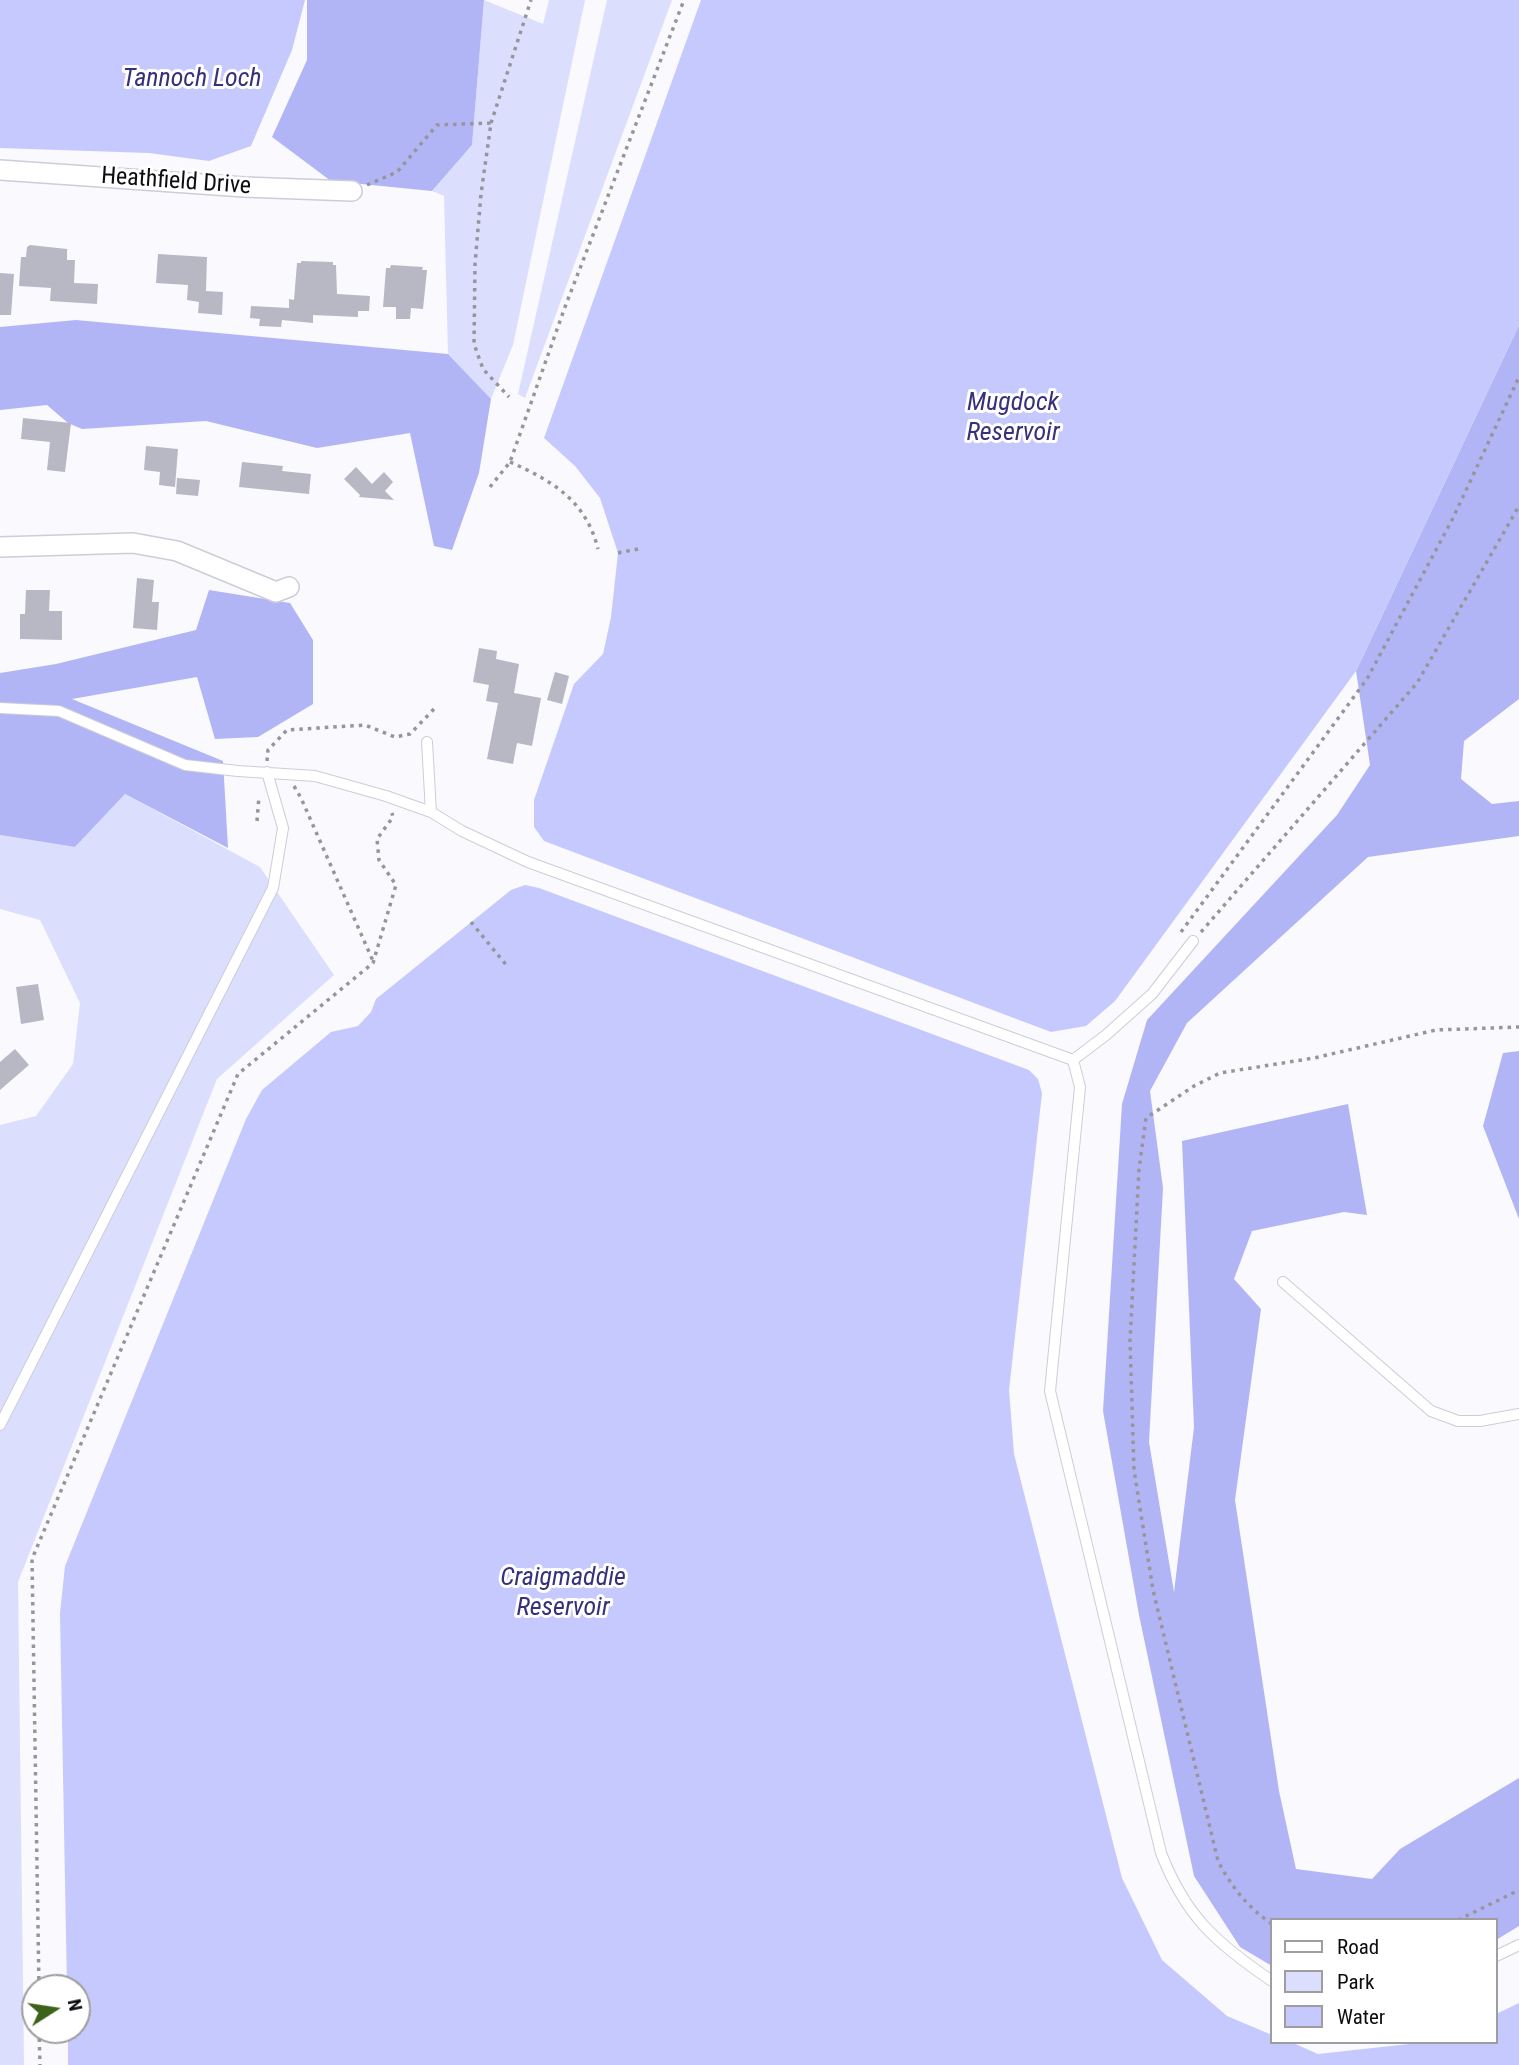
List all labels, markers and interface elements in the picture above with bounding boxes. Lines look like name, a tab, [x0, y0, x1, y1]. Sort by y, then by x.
water label: Tannoch Loch	[122, 63, 262, 95]
street label: Heathfield Drive	[100, 162, 252, 202]
water label: Mugdock Reservoir	[966, 387, 1060, 448]
water label: Craigmaddie Reservoir	[500, 1562, 626, 1624]
legend	[1270, 1918, 1498, 2044]
text: Road	[1337, 1935, 1379, 1959]
text: Park	[1337, 1970, 1374, 1994]
north arrow	[21, 1974, 91, 2044]
text: N	[63, 1997, 88, 2013]
text: Water	[1337, 2005, 1385, 2029]

